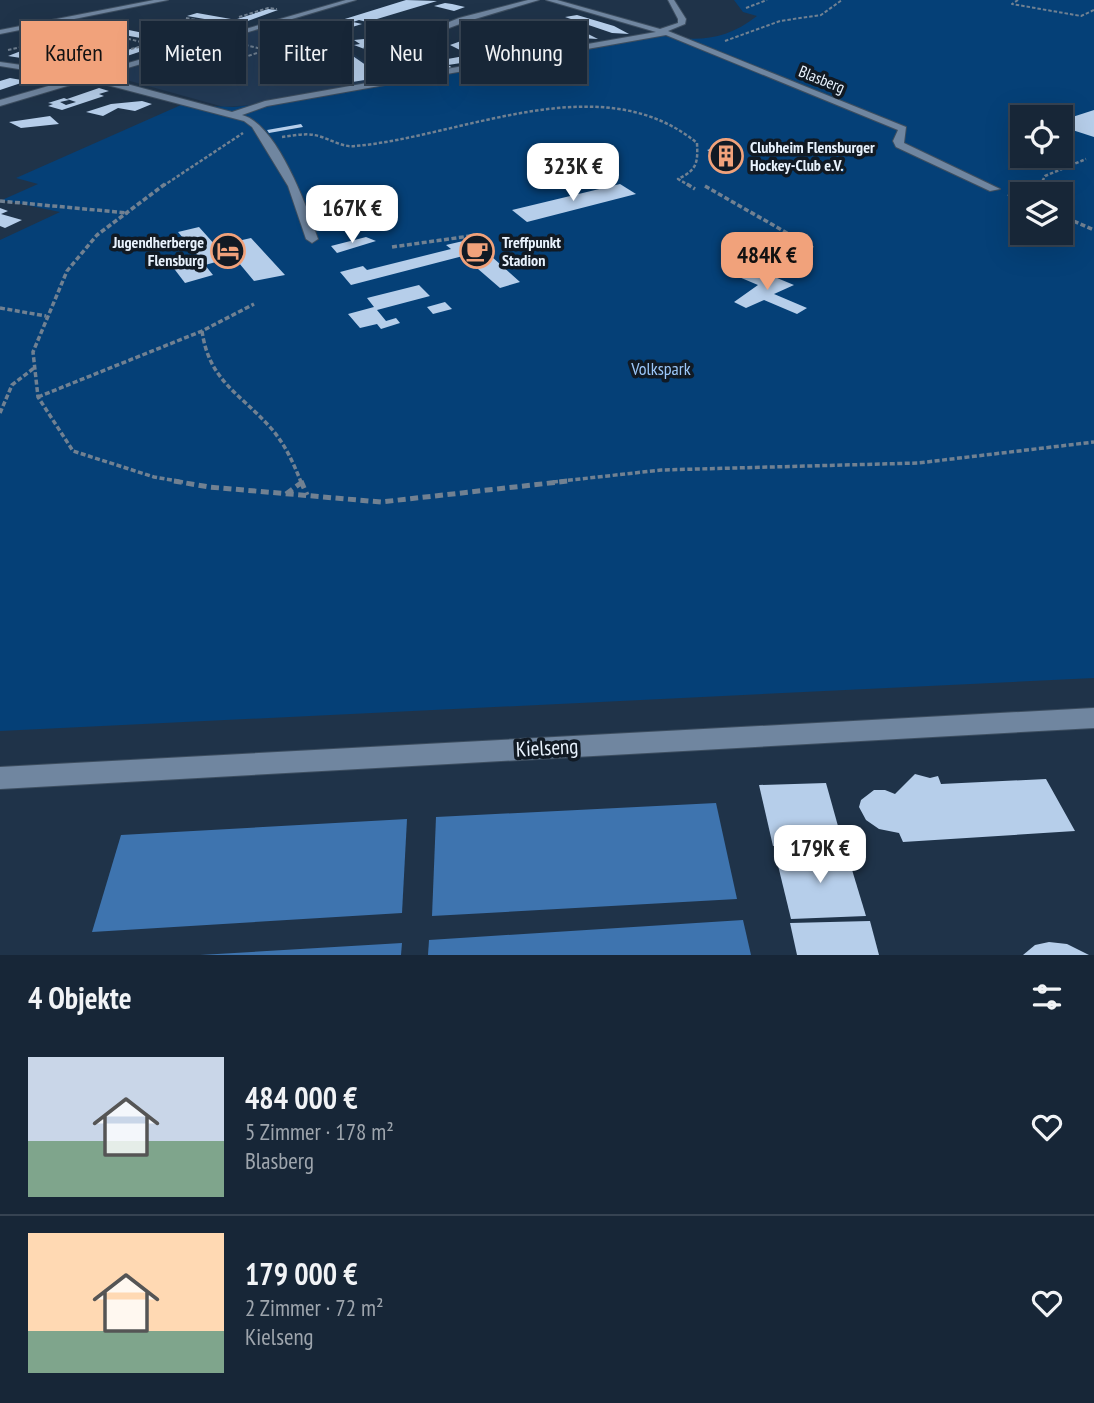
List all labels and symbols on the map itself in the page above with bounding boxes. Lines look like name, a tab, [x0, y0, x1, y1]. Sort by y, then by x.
street label: Blasberg	[796, 61, 848, 97]
building icon: Clubheim Flensburger Hockey-Club e.V.	[707, 137, 745, 175]
place label: Clubheim Flensburger Hockey-Club e.V.	[750, 137, 875, 175]
pin: 323K €	[516, 144, 630, 203]
pin: 167K €	[295, 186, 409, 245]
place label: Jugendherberge Flensburg	[112, 232, 204, 270]
hotel icon: Jugendherberge Flensburg	[209, 232, 247, 270]
cafe icon: Treffpunkt Stadion	[458, 232, 496, 270]
place label: Treffpunkt Stadion	[502, 232, 561, 270]
pin: 484K €	[710, 232, 824, 292]
park label: Volkspark	[630, 357, 691, 380]
street label: Kielseng	[515, 732, 579, 763]
pin: 179K €	[763, 826, 877, 885]

